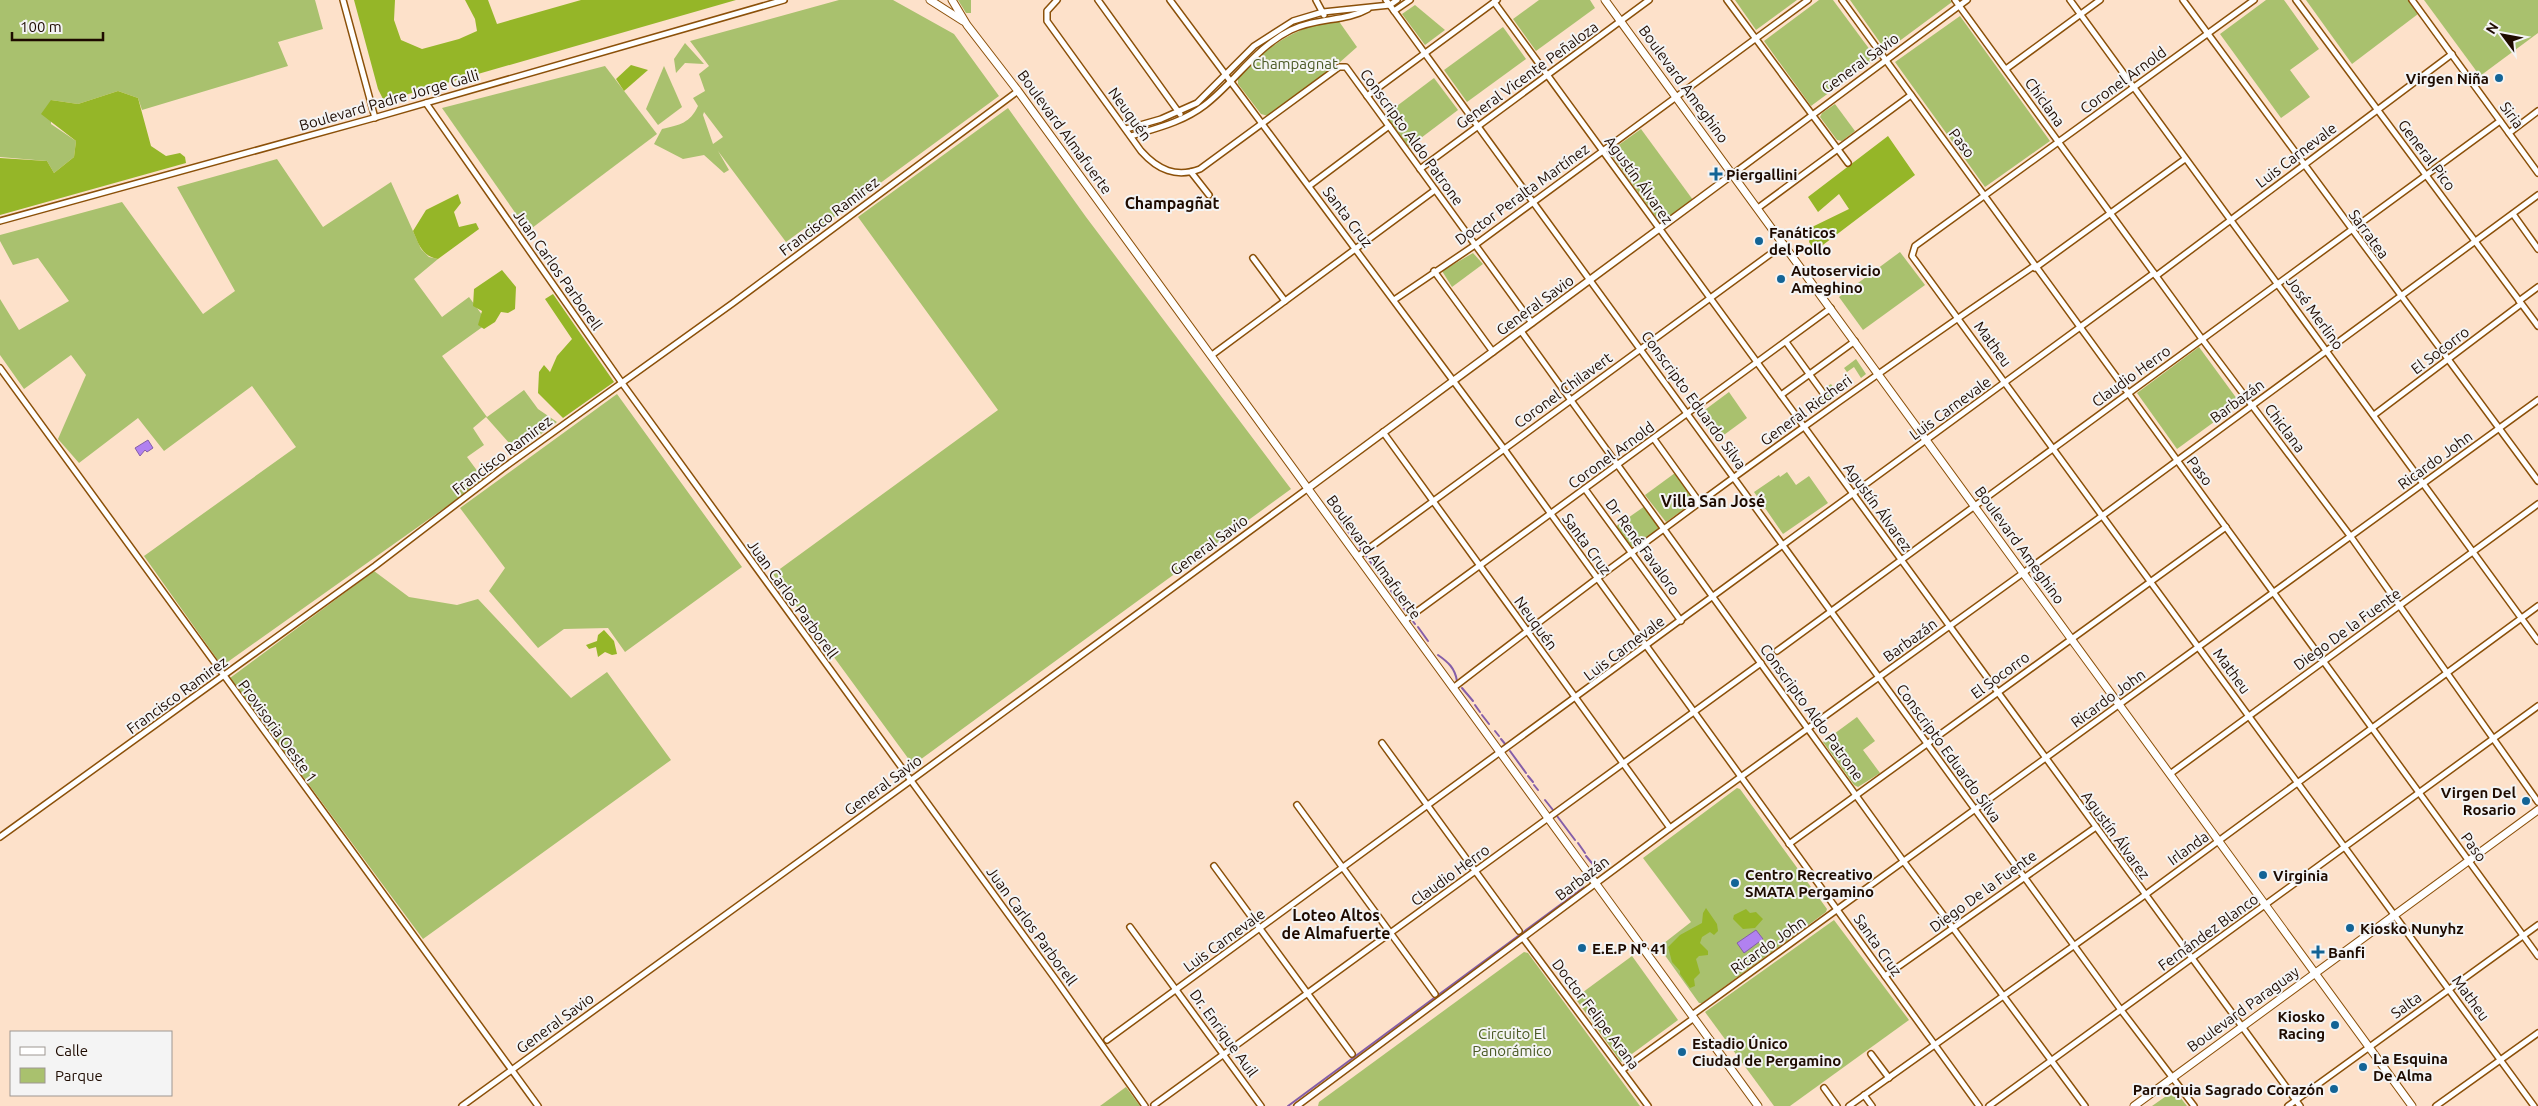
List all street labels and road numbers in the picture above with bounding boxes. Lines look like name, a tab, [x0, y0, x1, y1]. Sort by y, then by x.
street label: General Vicente Peñaloza	[1453, 18, 1601, 132]
street label: Boulevard Ameghino	[1636, 22, 1732, 146]
street label: General Savio	[1818, 29, 1902, 97]
street label: Coronel Arnold	[2077, 43, 2169, 117]
street label: Conscripto Aldo Patrone	[1357, 65, 1467, 209]
street label: Boulevard Padre Jorge Galli	[297, 66, 481, 134]
street label: Boulevard Almafuerte	[1014, 67, 1116, 197]
street label: Chiclana	[2022, 74, 2068, 130]
street label: Neuquén	[1105, 84, 1155, 144]
street label: Siria	[2497, 98, 2527, 132]
street label: General Pico	[2395, 116, 2459, 194]
street label: Luis Carnevale	[2252, 119, 2340, 191]
street label: Paso	[1946, 125, 1978, 161]
street label: Agustín Álvarez	[1601, 133, 1677, 227]
street label: Doctor Peralta Martínez	[1452, 140, 1592, 248]
street label: Francisco Ramirez	[776, 173, 882, 259]
street label: Santa Cruz	[1320, 183, 1376, 251]
street label: Sarratea	[2346, 206, 2392, 262]
street label: Juan Carlos Parborell	[510, 207, 606, 333]
street label: General Savio	[1493, 271, 1577, 339]
street label: José Merlino	[2283, 273, 2347, 353]
street label: Matheu	[1971, 318, 2015, 370]
street label: El Socorro	[2408, 323, 2472, 377]
street label: Conscripto Eduardo Silva	[1638, 328, 1750, 472]
street label: Claudio Herro	[2088, 342, 2174, 410]
street label: Coronel Chilavert	[1511, 349, 1615, 431]
street label: General Riccheri	[1757, 371, 1855, 449]
street label: Luis Carnevale	[1906, 373, 1994, 443]
street label: Barbazán	[2207, 376, 2267, 426]
street label: Chiclana	[2261, 400, 2309, 456]
street label: Francisco Ramirez	[449, 412, 555, 498]
street label: Coronel Arnold	[1565, 418, 1657, 492]
street label: Ricardo John	[2395, 427, 2475, 493]
street label: Paso	[2184, 453, 2216, 489]
street label: Agustín Álvarez	[1840, 460, 1916, 554]
street label: Boulevard Ameghino	[1972, 483, 2068, 607]
street label: Boulevard Almafuerte	[1323, 492, 1425, 622]
street label: Dr René Favaloro	[1602, 496, 1684, 598]
street label: Santa Cruz	[1559, 510, 1615, 578]
street label: General Savio	[1167, 511, 1251, 579]
street label: Juan Carlos Parborell	[744, 536, 842, 662]
street label: Diego De la Fuente	[2290, 585, 2404, 673]
street label: Neuquén	[1511, 593, 1561, 653]
street label: Luis Carnevale	[1580, 612, 1668, 684]
street label: Barbazán	[1880, 615, 1940, 665]
street label: Conscripto Aldo Patrone	[1757, 640, 1867, 784]
street label: Matheu	[2210, 645, 2254, 697]
street label: El Socorro	[1967, 648, 2033, 702]
street label: Francisco Ramirez	[123, 653, 231, 737]
street label: Ricardo John	[2068, 665, 2148, 731]
street label: Provisoria Oeste 1	[235, 676, 321, 786]
street label: Conscripto Eduardo Silva	[1893, 681, 2005, 825]
street label: General Savio	[841, 751, 925, 819]
street label: Agustín Álvarez	[2078, 788, 2154, 882]
street label: Irlanda	[2164, 828, 2212, 868]
street label: Paso	[2458, 829, 2490, 865]
street label: Claudio Herro	[1407, 841, 1493, 909]
street label: Diego De la Fuente	[1926, 847, 2040, 935]
street label: Barbazán	[1552, 852, 1612, 904]
street label: Juan Carlos Parborell	[983, 863, 1081, 989]
street label: Fernández Blanco	[2155, 890, 2261, 974]
street label: Luis Carnevale	[1180, 905, 1268, 975]
street label: Santa Cruz	[1851, 911, 1906, 979]
street label: Ricardo John	[1727, 913, 1809, 977]
street label: Doctor Felipe Arana	[1549, 955, 1643, 1073]
street label: Boulevard Paraguay	[2184, 963, 2302, 1055]
street label: Matheu	[2449, 972, 2493, 1024]
street label: Dr. Enrique Auil	[1187, 986, 1261, 1080]
street label: Salta	[2388, 988, 2424, 1022]
street label: General Savio	[513, 989, 597, 1057]

